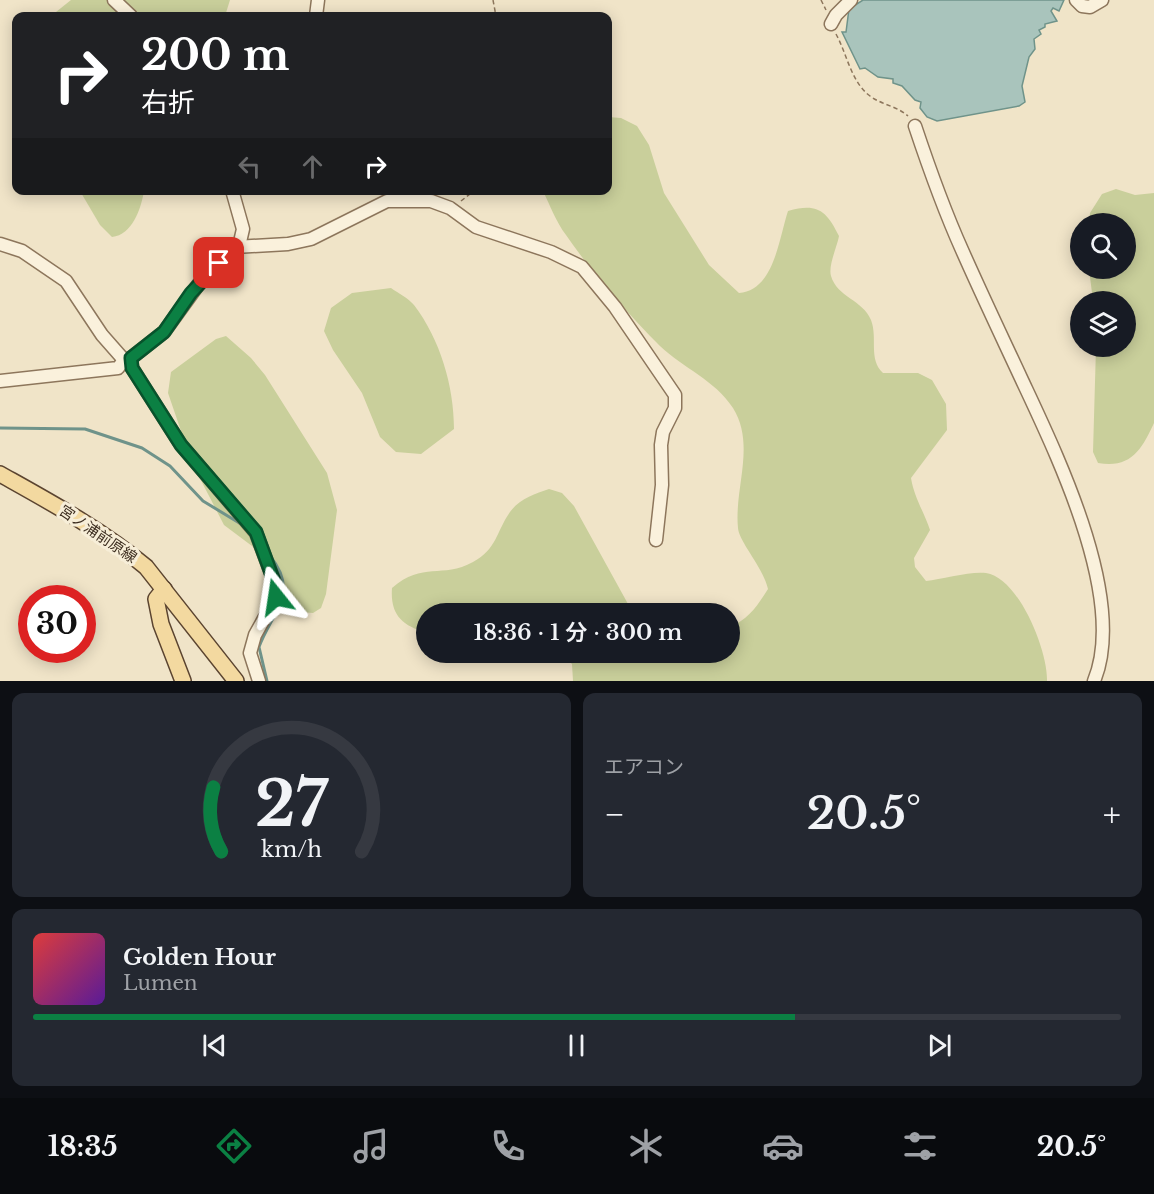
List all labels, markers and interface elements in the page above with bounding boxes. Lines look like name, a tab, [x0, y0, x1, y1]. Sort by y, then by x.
text: 200 m	[141, 29, 289, 81]
icon: right	[42, 36, 120, 114]
text: 右折	[141, 86, 195, 119]
icon: left	[233, 150, 266, 183]
icon: ahead	[296, 150, 329, 183]
icon: right	[359, 150, 392, 183]
map controls	[1070, 213, 1136, 357]
button: search	[1070, 213, 1136, 279]
pin	[193, 237, 244, 288]
icon: arrive	[202, 246, 235, 279]
button: layers	[1070, 291, 1136, 357]
street label: 宮ノ浦前原線	[56, 501, 141, 567]
position arrow	[244, 565, 308, 629]
speed limit sign: 30	[18, 585, 96, 663]
text: 18:36 · 1 分 · 300 m	[474, 619, 682, 646]
text: エアコン	[604, 755, 684, 779]
text: 27	[255, 765, 329, 843]
text: 20.5°	[807, 785, 921, 841]
text: −	[604, 794, 625, 835]
text: +	[1103, 794, 1121, 835]
text: km/h	[261, 836, 322, 863]
text: Golden Hour	[123, 944, 276, 971]
text: Lumen	[123, 971, 198, 995]
icon: previous	[198, 1029, 231, 1062]
icon: pause	[560, 1029, 593, 1062]
icon: next	[923, 1029, 956, 1062]
icon: directions	[213, 1125, 255, 1167]
icon: music	[350, 1125, 392, 1167]
icon: phone	[487, 1125, 529, 1167]
icon: climate	[625, 1125, 667, 1167]
icon: car	[762, 1125, 804, 1167]
icon: filters	[899, 1125, 941, 1167]
text: 18:35	[48, 1130, 118, 1163]
text: 20.5°	[1037, 1130, 1106, 1163]

